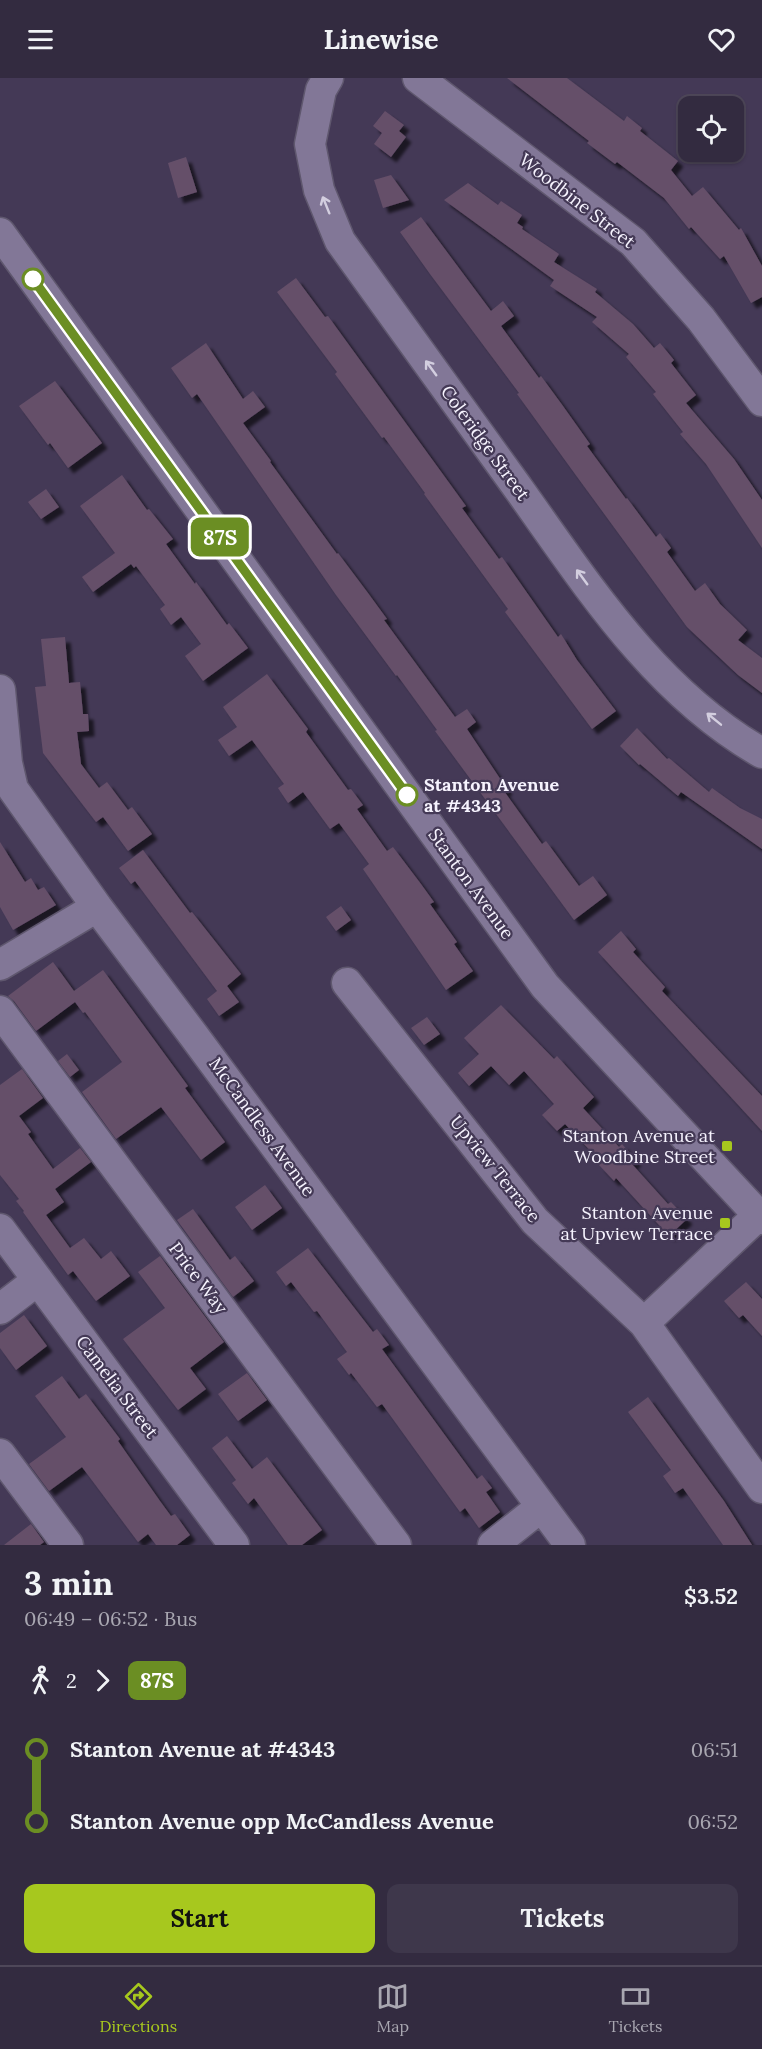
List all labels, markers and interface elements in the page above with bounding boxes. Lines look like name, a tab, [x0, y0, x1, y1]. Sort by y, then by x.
text: Linewise	[323, 22, 439, 56]
icon: menu	[24, 23, 57, 56]
icon: heart	[705, 23, 738, 56]
map controls	[678, 96, 744, 162]
button: locate	[678, 96, 744, 162]
street label: Woodbine Street	[515, 148, 640, 253]
one-way arrow	[320, 196, 331, 215]
unlabelled marker	[22, 268, 44, 290]
one-way arrow	[425, 360, 438, 376]
street label: Coleridge Street	[436, 381, 535, 505]
line badge: 87S	[186, 518, 254, 556]
text: 87S	[203, 524, 237, 551]
one-way arrow	[576, 570, 588, 586]
one-way arrow	[706, 713, 722, 726]
place label: Stanton Avenue at #4343	[424, 773, 560, 817]
marker: Stanton Avenue at #4343	[396, 784, 418, 806]
street label: Stanton Avenue	[423, 824, 519, 944]
street label: McCandless Avenue	[204, 1053, 321, 1201]
street label: Upview Terrace	[445, 1110, 546, 1227]
place label: Stanton Avenue at Woodbine Street	[563, 1124, 715, 1168]
marker: Stanton Avenue at Woodbine Street	[720, 1139, 734, 1153]
place label: Stanton Avenue at Upview Terrace	[561, 1201, 713, 1245]
marker: Stanton Avenue at Upview Terrace	[718, 1216, 732, 1230]
street label: Price Way	[164, 1237, 233, 1318]
street label: Camelia Street	[71, 1331, 164, 1443]
text: 3 min	[24, 1562, 113, 1604]
text: $3.52	[684, 1582, 738, 1610]
text: 06:49 – 06:52 · Bus	[24, 1606, 197, 1631]
icon: walk	[24, 1664, 57, 1697]
icon: forward	[86, 1664, 119, 1697]
text: 87S	[140, 1667, 174, 1694]
text: 2	[66, 1668, 77, 1693]
text: Stanton Avenue at #4343	[70, 1735, 335, 1763]
text: 06:51	[691, 1737, 738, 1762]
text: Stanton Avenue opp McCandless Avenue	[70, 1807, 494, 1835]
text: 06:52	[687, 1809, 738, 1834]
button: Start	[24, 1884, 375, 1953]
button: Tickets	[387, 1884, 738, 1953]
tab: Directions	[100, 1980, 177, 2036]
tab: Map	[376, 1980, 409, 2036]
tab: Tickets	[608, 1980, 662, 2036]

